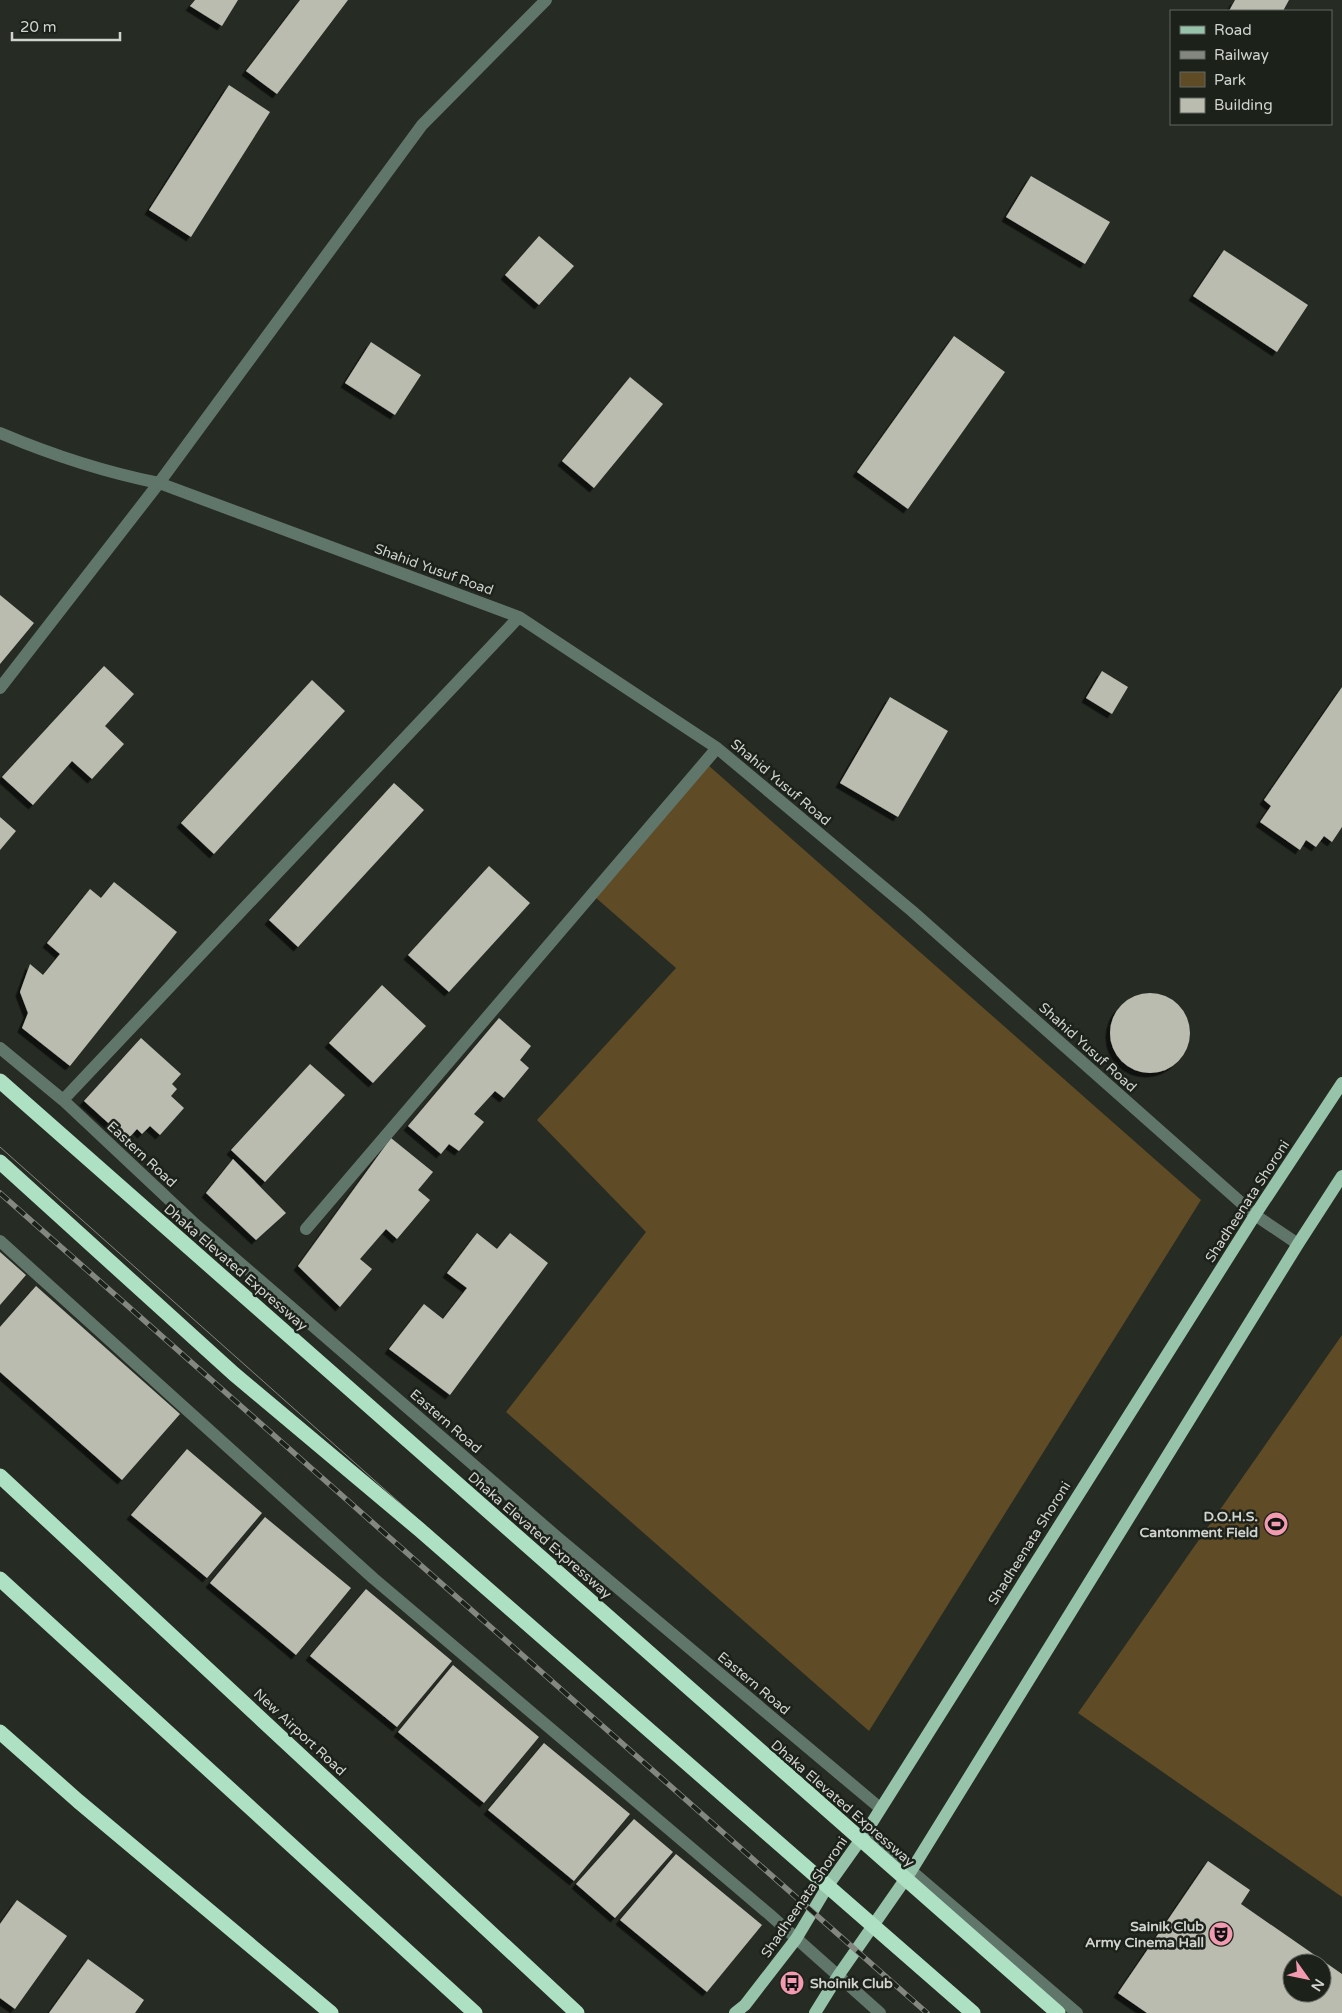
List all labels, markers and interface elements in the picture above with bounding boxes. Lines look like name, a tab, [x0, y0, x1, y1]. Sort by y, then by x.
scale bar	[12, 10, 120, 42]
legend	[1170, 10, 1332, 125]
text: 20 m	[20, 18, 57, 36]
text: Road	[1214, 21, 1252, 39]
text: Railway	[1214, 46, 1269, 64]
text: Park	[1214, 71, 1246, 89]
text: Building	[1214, 96, 1273, 114]
street label: Shahid Yusuf Road	[372, 540, 496, 599]
street label: Shahid Yusuf Road	[727, 736, 834, 829]
street label: Shahid Yusuf Road	[1035, 999, 1140, 1096]
street label: Eastern Road	[103, 1118, 180, 1191]
street label: Shadheenata Shoroni	[1202, 1137, 1293, 1266]
street label: Dhaka Elevated Expressway	[160, 1200, 311, 1335]
street label: Eastern Road	[406, 1386, 485, 1457]
street label: Dhaka Elevated Expressway	[464, 1468, 615, 1603]
street label: Shadheenata Shoroni	[984, 1478, 1074, 1608]
place label: D.O.H.S. Cantonment Field	[1140, 1508, 1258, 1541]
sports icon: D.O.H.S. Cantonment Field	[1263, 1511, 1289, 1537]
street label: Eastern Road	[714, 1648, 793, 1719]
street label: New Airport Road	[250, 1685, 349, 1779]
street label: Dhaka Elevated Expressway	[767, 1736, 918, 1871]
street label: Shadheenata Shoroni	[758, 1833, 851, 1961]
place label: Sainik Club Army Cinema Hall	[1085, 1918, 1204, 1951]
theatre icon: Sainik Club Army Cinema Hall	[1208, 1921, 1234, 1947]
north arrow	[1282, 1953, 1332, 2003]
bus stop icon: Shoinik Club	[779, 1970, 805, 1996]
place label: Shoinik Club	[810, 1975, 893, 1992]
text: N	[1307, 1975, 1328, 1994]

